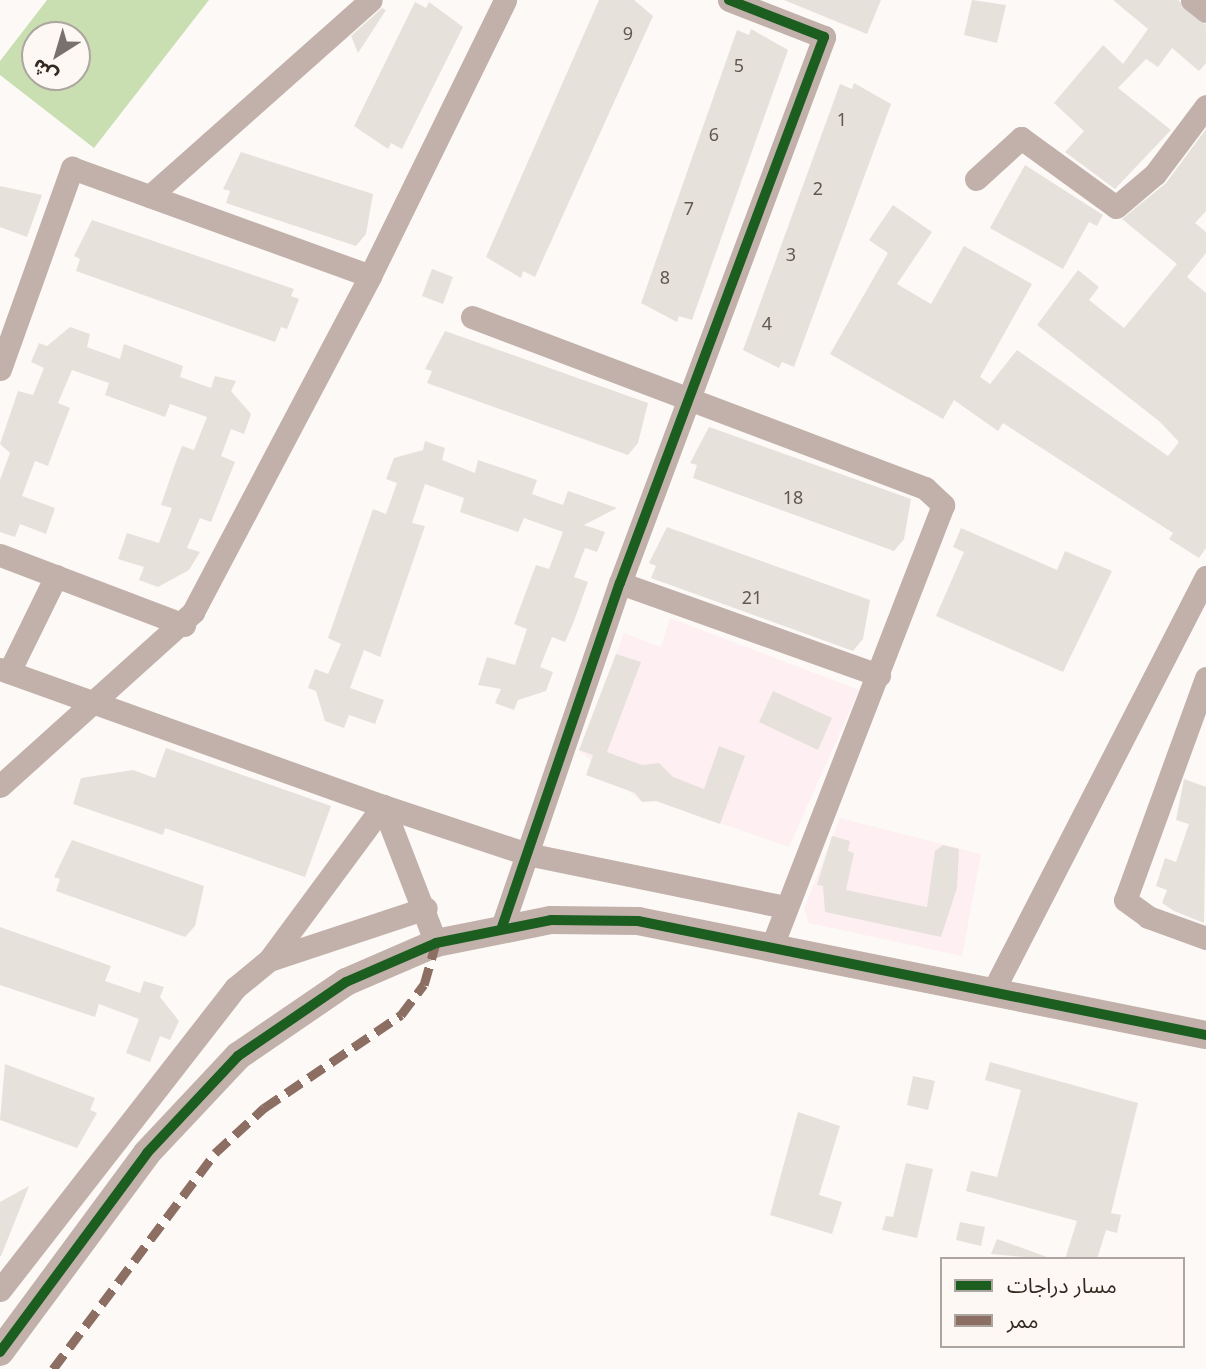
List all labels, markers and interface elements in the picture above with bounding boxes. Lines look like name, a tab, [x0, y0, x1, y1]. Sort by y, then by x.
north arrow	[21, 21, 91, 91]
house number: 9	[623, 22, 633, 44]
text: ش	[26, 53, 63, 89]
house number: 5	[734, 54, 744, 76]
house number: 1	[837, 108, 847, 130]
house number: 6	[709, 123, 719, 145]
house number: 2	[813, 177, 823, 199]
house number: 7	[684, 197, 694, 219]
house number: 3	[786, 243, 796, 265]
house number: 8	[660, 266, 670, 288]
house number: 4	[762, 312, 772, 334]
house number: 18	[783, 486, 803, 508]
house number: 21	[742, 586, 762, 608]
legend	[940, 1257, 1185, 1348]
text: مسار دراجات	[1007, 1271, 1117, 1299]
text: ممر	[1007, 1306, 1038, 1334]

